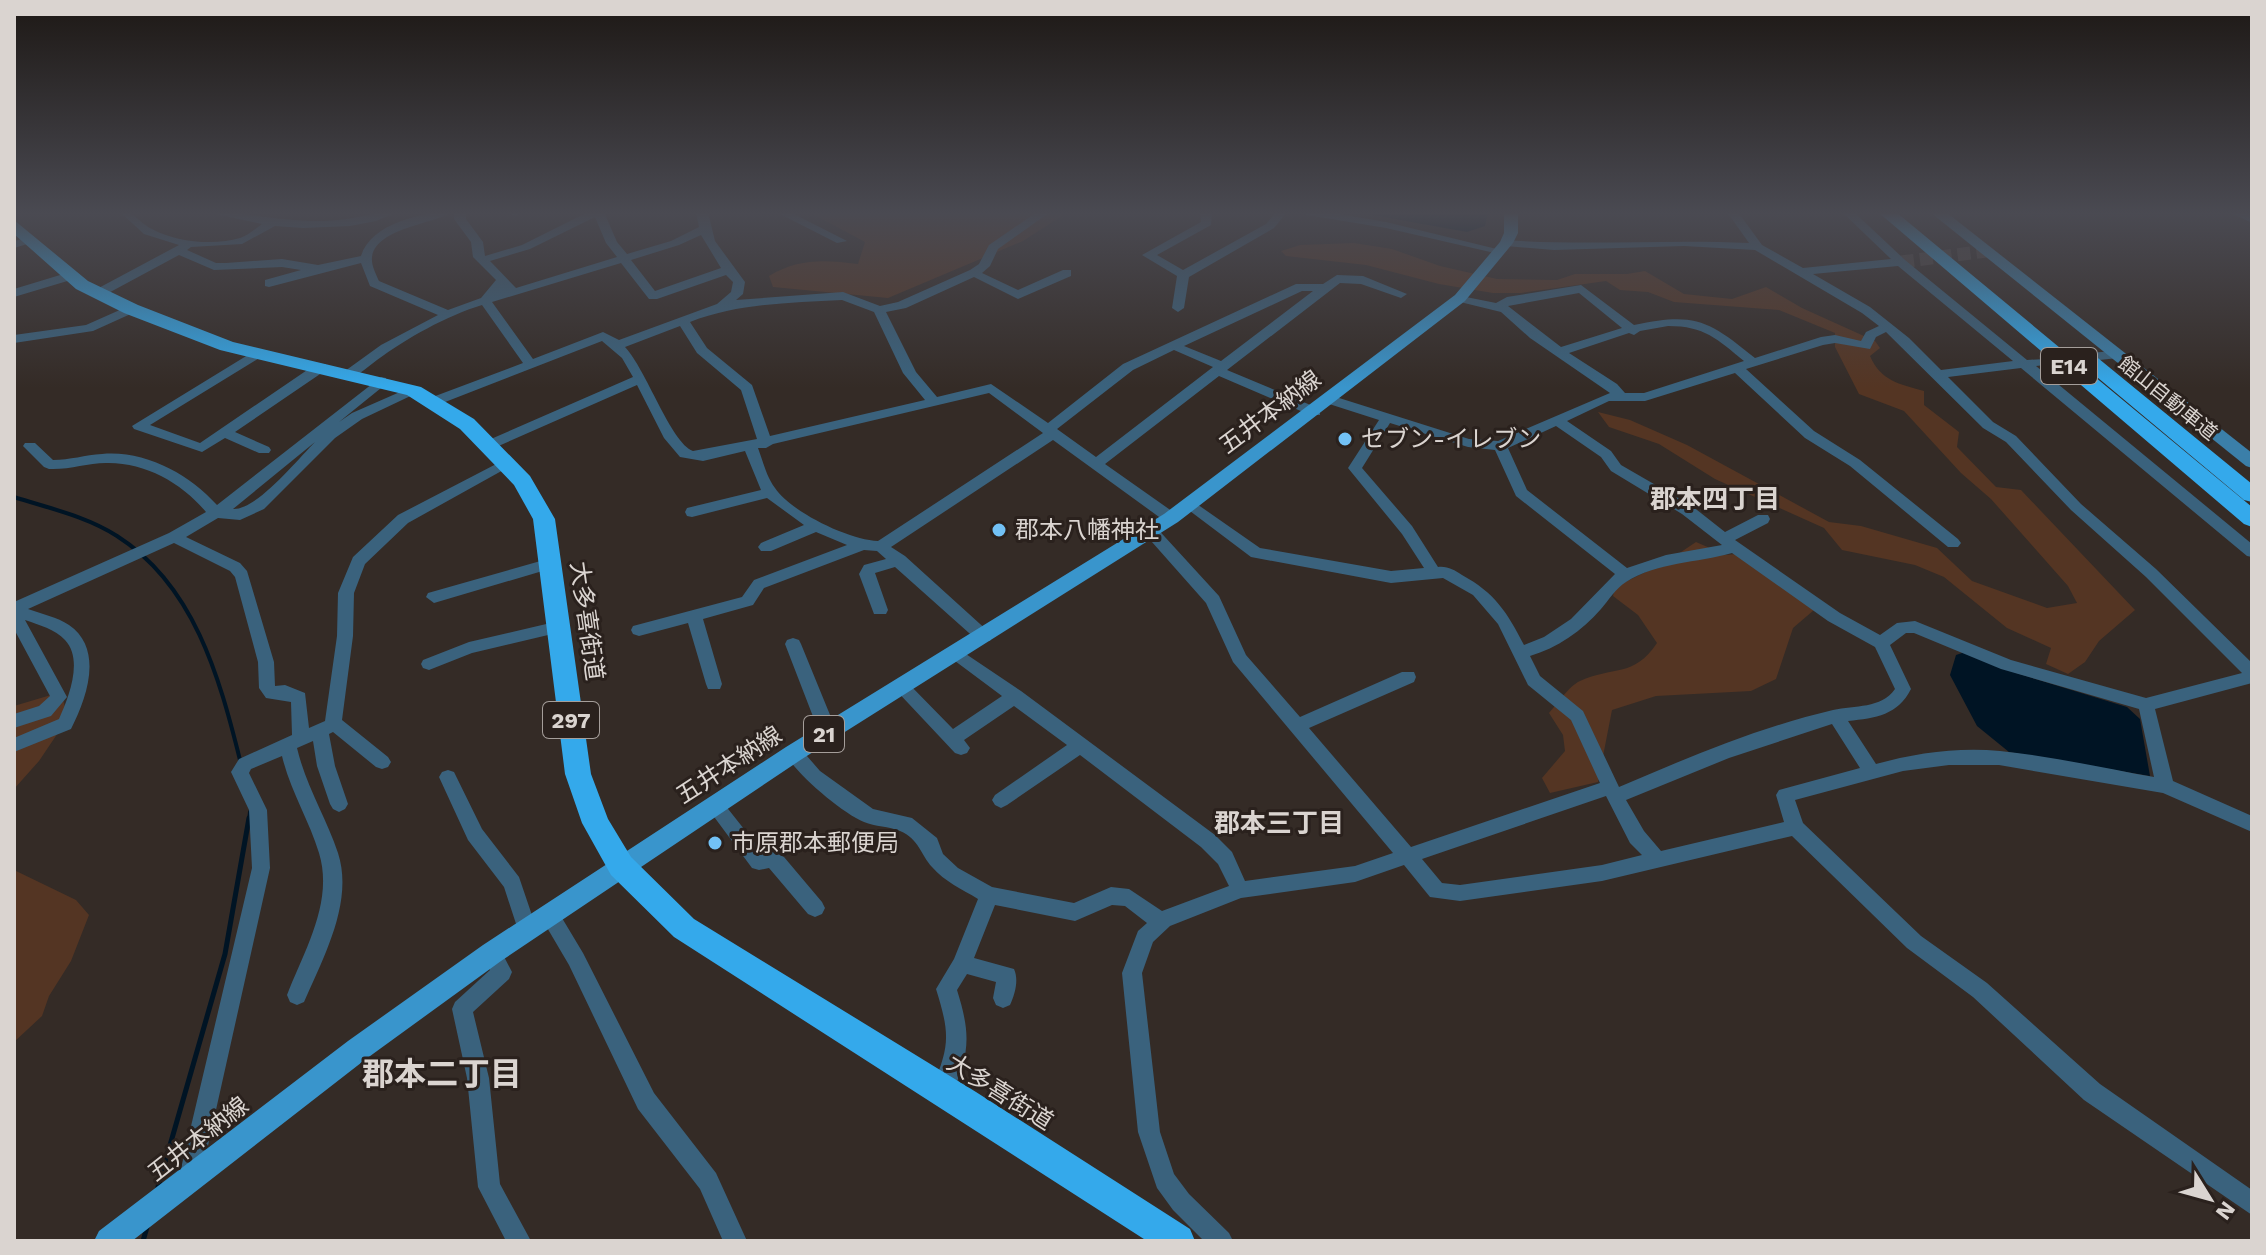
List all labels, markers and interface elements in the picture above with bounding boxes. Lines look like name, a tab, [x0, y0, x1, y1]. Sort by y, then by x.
road number: E14	[2041, 348, 2097, 384]
street label: 館山自動車道	[2114, 351, 2222, 445]
street label: 五井本納線	[1214, 365, 1326, 459]
place label: セブン-イレブン	[1361, 425, 1541, 453]
marker: セブン-イレブン	[1336, 430, 1354, 448]
district label: 郡本四丁目	[1650, 484, 1780, 514]
place label: 郡本八幡神社	[1015, 516, 1159, 544]
marker: 郡本八幡神社	[990, 521, 1008, 539]
street label: 大多喜街道	[565, 560, 609, 682]
road number: 297	[543, 702, 599, 738]
road number: 21	[804, 716, 844, 752]
street label: 五井本納線	[671, 721, 787, 809]
district label: 郡本三丁目	[1214, 808, 1344, 838]
place label: 市原郡本郵便局	[731, 829, 899, 857]
marker: 市原郡本郵便局	[706, 834, 724, 852]
street label: 大多喜街道	[942, 1048, 1058, 1136]
district label: 郡本二丁目	[362, 1055, 522, 1093]
street label: 五井本納線	[142, 1091, 254, 1187]
north arrow	[2170, 1159, 2250, 1239]
text: N	[2211, 1197, 2240, 1225]

